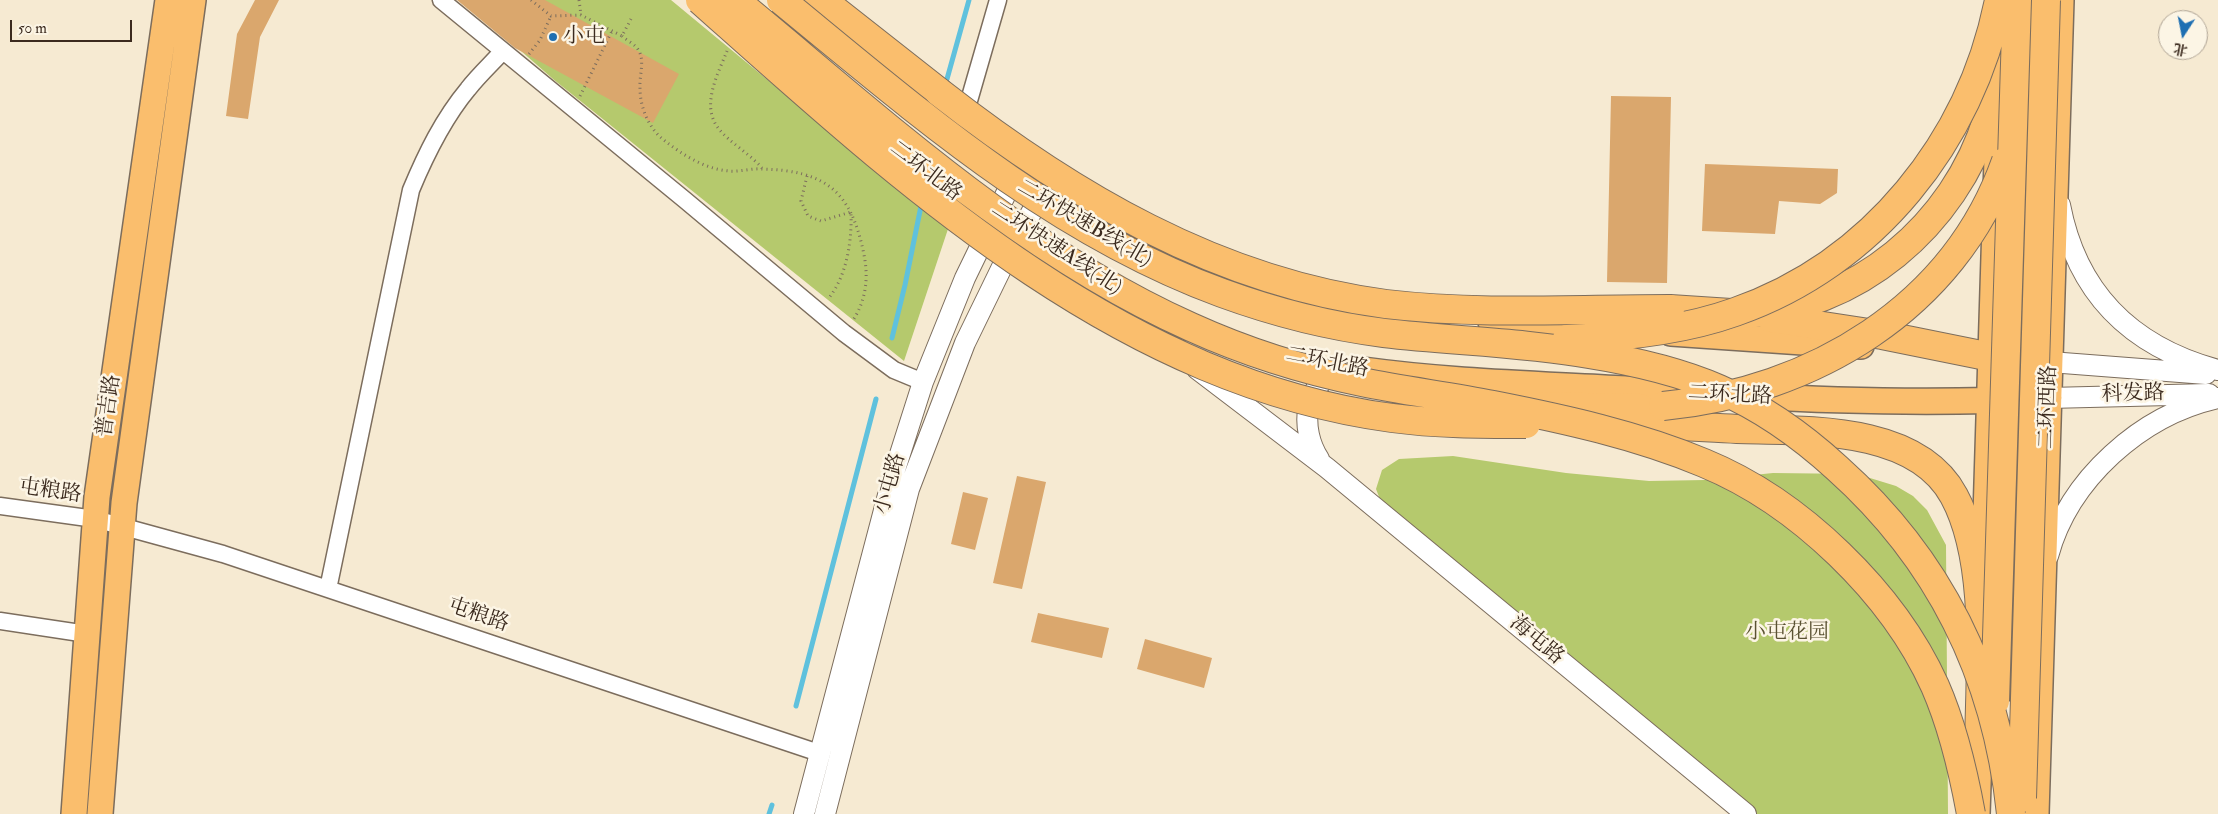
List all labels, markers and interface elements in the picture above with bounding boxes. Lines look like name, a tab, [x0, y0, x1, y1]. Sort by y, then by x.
scale bar	[12, 10, 135, 42]
north arrow	[2158, 10, 2208, 60]
text: 50 m	[18, 19, 47, 38]
place label: 小屯	[563, 24, 605, 50]
marker: 小屯	[547, 31, 559, 43]
text: 北	[2172, 40, 2189, 59]
street label: 二环北路	[884, 137, 966, 207]
street label: 二环快速B线(北)	[1012, 175, 1156, 273]
street label: 二环快速A线(北)	[986, 197, 1126, 301]
street label: 二环北路	[1283, 343, 1371, 383]
street label: 二环西路	[2035, 365, 2063, 449]
street label: 普吉路	[93, 373, 127, 439]
street label: 二环北路	[1687, 381, 1773, 411]
street label: 科发路	[2101, 381, 2165, 409]
street label: 小屯路	[870, 450, 912, 518]
street label: 屯粮路	[17, 475, 83, 509]
street label: 屯粮路	[444, 594, 512, 638]
street label: 海屯路	[1504, 611, 1568, 671]
park label: 小屯花园	[1745, 620, 1829, 646]

